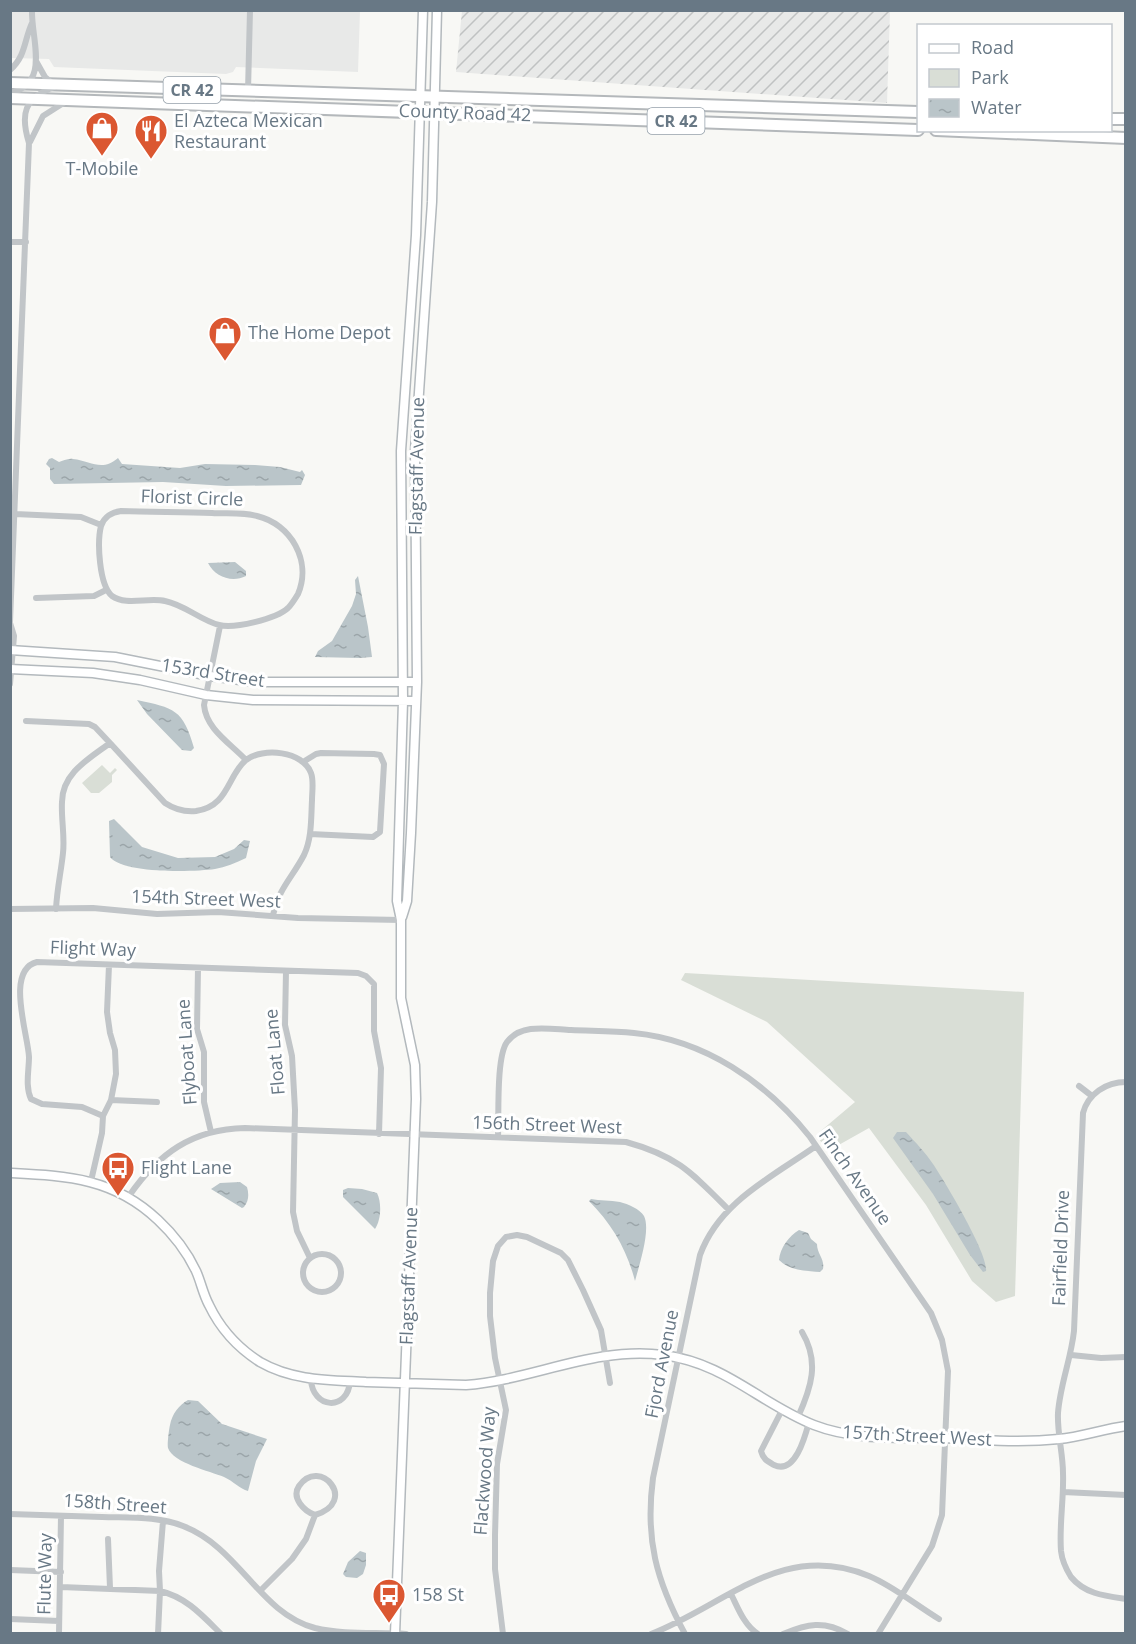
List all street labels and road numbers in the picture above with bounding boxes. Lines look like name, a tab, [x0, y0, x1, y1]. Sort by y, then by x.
road number: CR 42	[164, 77, 220, 103]
street label: County Road 42	[398, 98, 532, 126]
road number: CR 42	[648, 108, 704, 134]
street label: Flagstaff Avenue	[403, 397, 429, 535]
street label: Florist Circle	[140, 483, 244, 511]
street label: 153rd Street	[160, 652, 266, 692]
street label: 154th Street West	[131, 883, 281, 913]
street label: Flight Way	[50, 935, 137, 962]
street label: Flyboat Lane	[170, 998, 202, 1106]
street label: Float Lane	[258, 1008, 290, 1096]
street label: 156th Street West	[472, 1109, 622, 1139]
street label: Finch Avenue	[814, 1124, 898, 1229]
street label: Fairfield Drive	[1046, 1189, 1074, 1306]
street label: Flagstaff Avenue	[394, 1207, 422, 1345]
street label: Fjord Avenue	[639, 1307, 683, 1420]
street label: Flackwood Way	[468, 1405, 501, 1536]
street label: 157th Street West	[842, 1419, 992, 1451]
street label: 158th Street	[63, 1487, 167, 1519]
street label: Flute Way	[31, 1532, 57, 1615]

